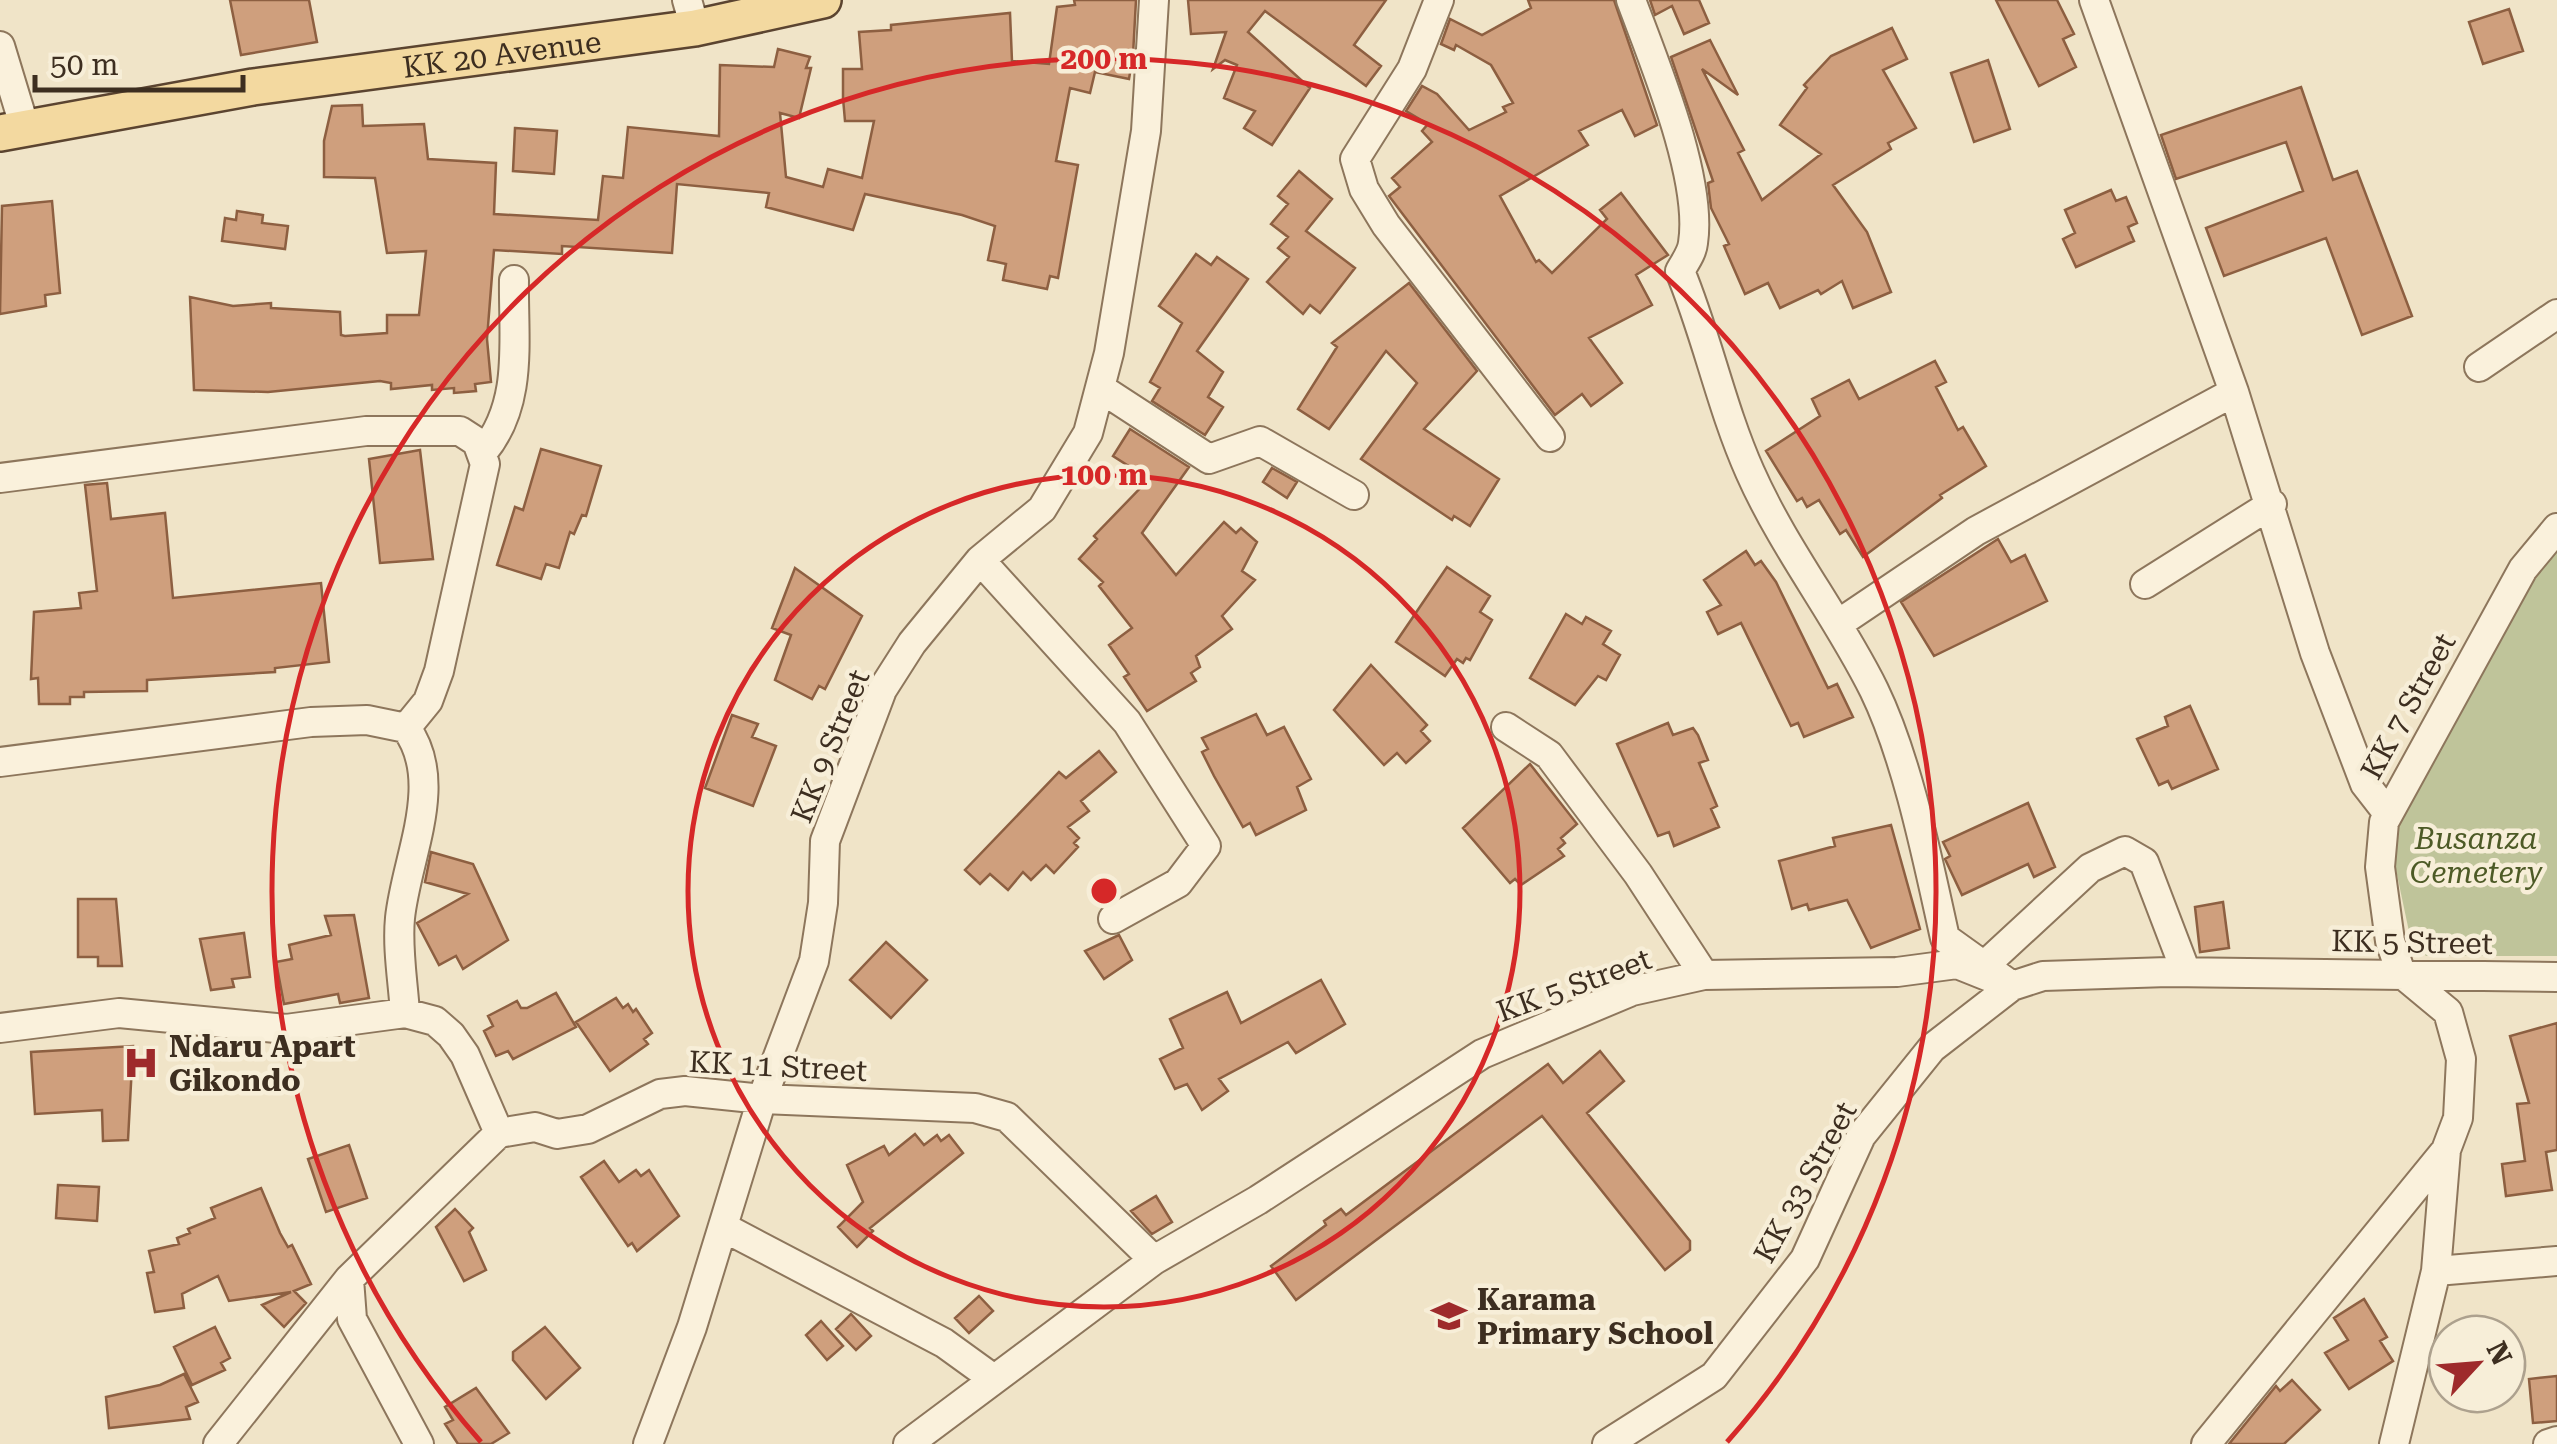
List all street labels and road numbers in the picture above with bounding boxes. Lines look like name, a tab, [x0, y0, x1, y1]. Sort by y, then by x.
street label: KK 20 Avenue	[400, 23, 603, 84]
street label: KK 7 Street	[2353, 627, 2463, 785]
street label: KK 9 Street	[783, 664, 877, 828]
street label: KK 5 Street	[2331, 923, 2493, 961]
street label: KK 5 Street	[1492, 941, 1656, 1029]
street label: KK 11 Street	[688, 1044, 868, 1088]
street label: KK 33 Street	[1746, 1095, 1864, 1269]

